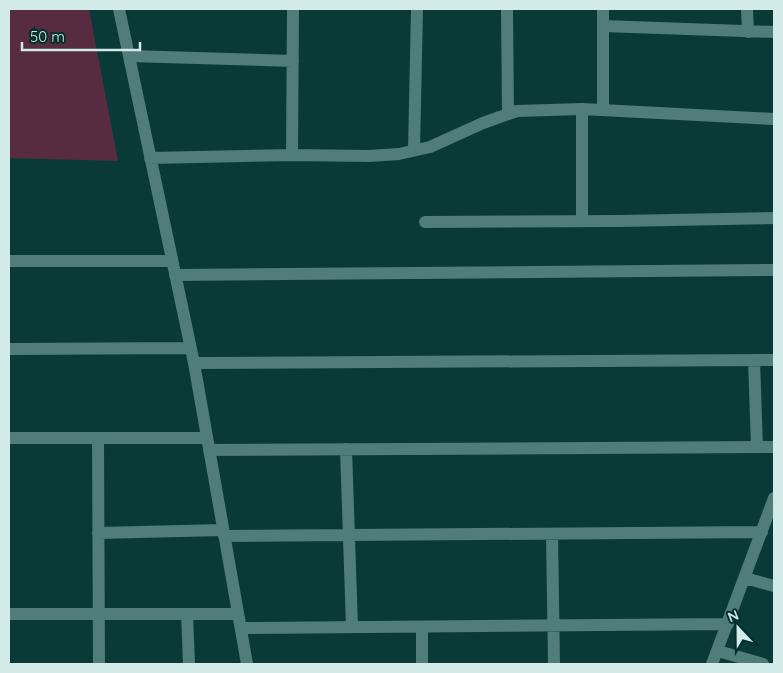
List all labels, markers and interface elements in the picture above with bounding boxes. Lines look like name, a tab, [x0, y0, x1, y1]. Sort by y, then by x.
scale bar	[22, 20, 140, 52]
text: 50 m	[30, 27, 65, 46]
north arrow	[713, 603, 763, 653]
text: N	[725, 606, 741, 626]

